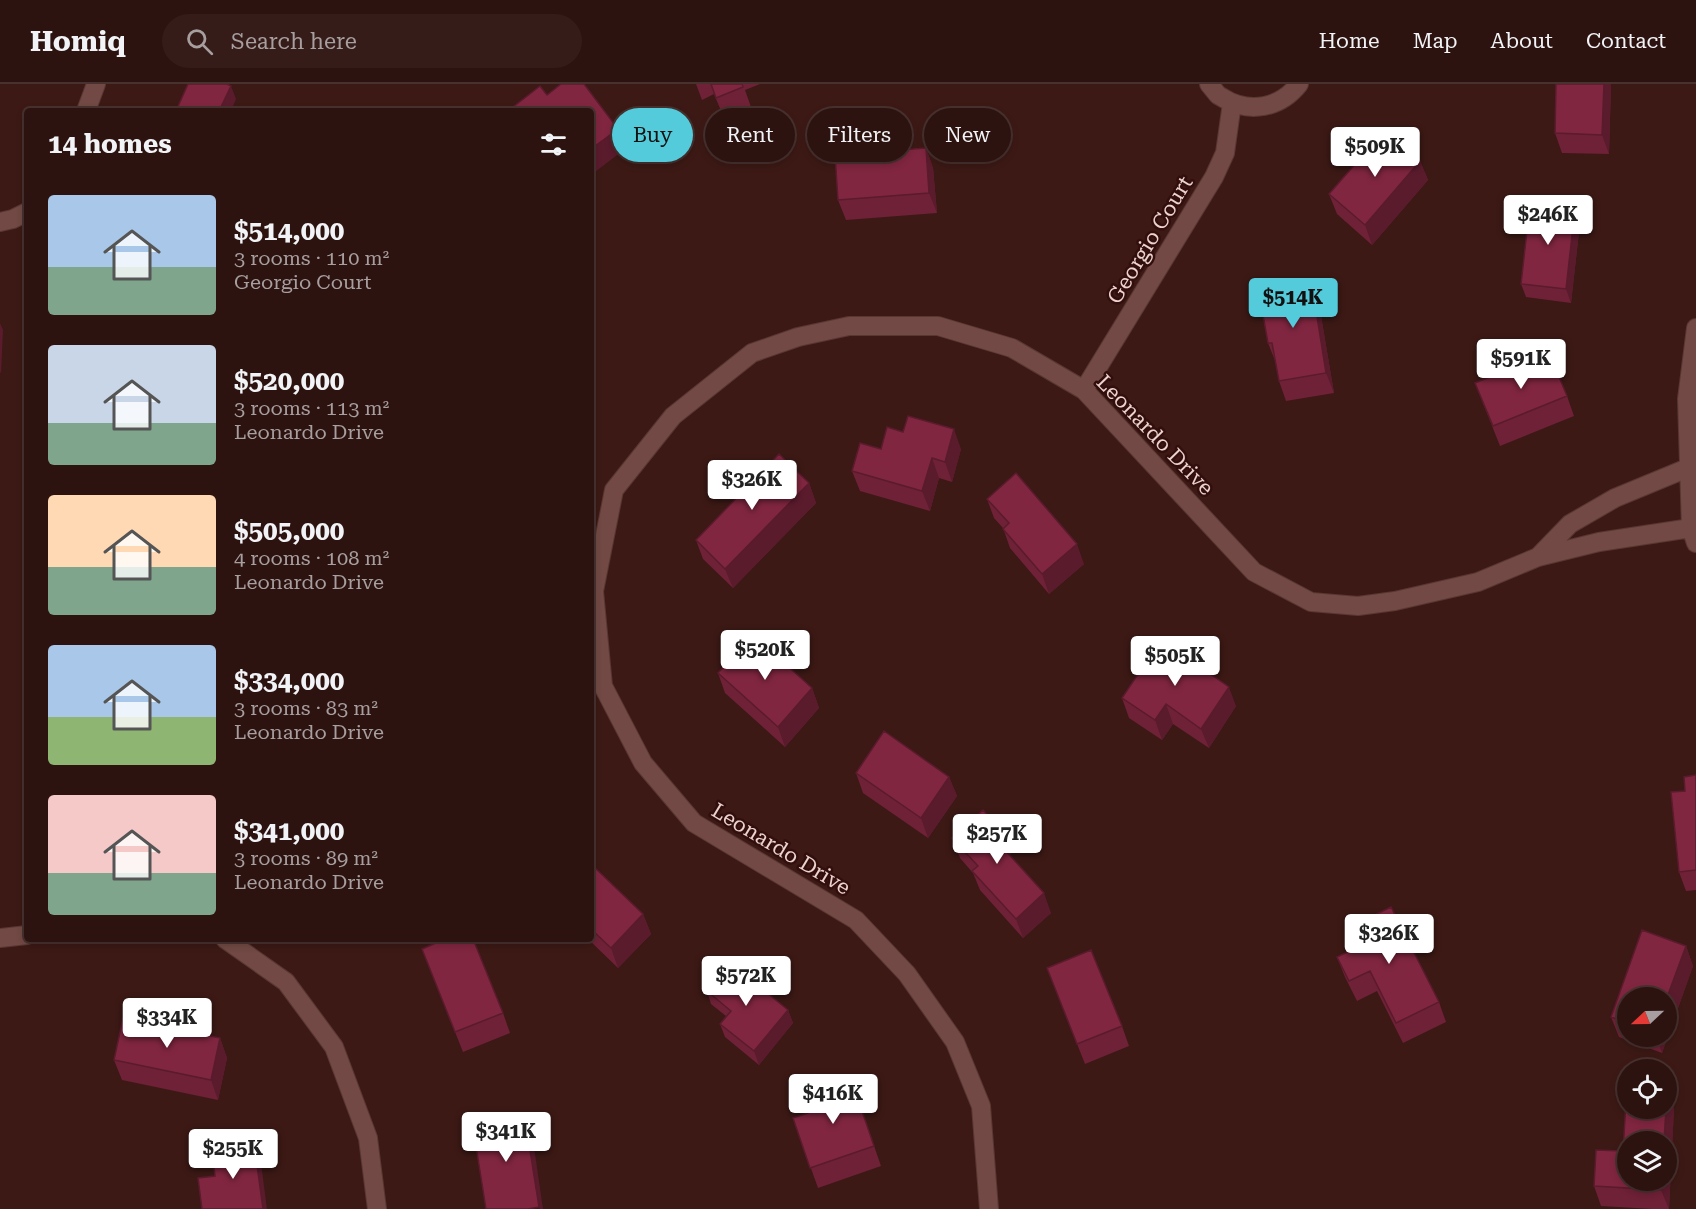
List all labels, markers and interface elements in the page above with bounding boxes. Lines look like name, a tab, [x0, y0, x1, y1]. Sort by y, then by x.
search box	[162, 14, 582, 68]
text: Homiq	[30, 25, 126, 58]
icon: search	[183, 25, 216, 58]
text: Search here	[231, 29, 357, 54]
text: Home	[1319, 29, 1380, 53]
text: Map	[1413, 29, 1458, 53]
text: About	[1491, 29, 1553, 53]
text: Contact	[1586, 29, 1666, 53]
chip: Buy	[612, 108, 693, 162]
chip: Rent	[705, 108, 795, 162]
chip: Filters	[807, 108, 912, 162]
chip: New	[924, 108, 1011, 162]
pin: $509K	[1333, 127, 1417, 178]
icon: filters	[537, 128, 570, 161]
text: 14 homes	[48, 129, 172, 159]
text: $509K	[1345, 134, 1405, 158]
street label: Georgio Court	[1103, 172, 1198, 308]
pin: $246K	[1506, 195, 1590, 246]
text: $246K	[1518, 202, 1578, 226]
text: $514,000	[234, 216, 344, 246]
icon: home	[96, 219, 168, 291]
text: 3 rooms · 110 m²	[234, 246, 389, 270]
text: Georgio Court	[234, 270, 372, 294]
pin: $514K	[1251, 278, 1335, 329]
text: $514K	[1263, 285, 1323, 309]
pin: $591K	[1479, 339, 1563, 390]
text: $591K	[1491, 346, 1551, 370]
text: $520,000	[234, 366, 344, 396]
icon: home	[96, 369, 168, 441]
street label: Leonardo Drive	[1092, 370, 1218, 500]
text: 3 rooms · 113 m²	[234, 396, 389, 420]
text: Leonardo Drive	[234, 420, 384, 444]
pin: $326K	[710, 460, 794, 511]
text: $326K	[722, 467, 782, 491]
text: $505,000	[234, 516, 344, 546]
icon: home	[96, 519, 168, 591]
text: 4 rooms · 108 m²	[234, 546, 389, 570]
text: Leonardo Drive	[234, 570, 384, 594]
pin: $520K	[723, 630, 807, 681]
pin: $505K	[1133, 636, 1217, 687]
text: $520K	[735, 637, 795, 661]
text: $505K	[1145, 643, 1205, 667]
text: $334,000	[234, 666, 344, 696]
icon: home	[96, 669, 168, 741]
text: 3 rooms · 83 m²	[234, 696, 378, 720]
text: Leonardo Drive	[234, 720, 384, 744]
street label: Leonardo Drive	[707, 798, 855, 900]
pin: $257K	[955, 814, 1039, 865]
text: $341,000	[234, 816, 344, 846]
icon: home	[96, 819, 168, 891]
text: $257K	[967, 821, 1027, 845]
text: 3 rooms · 89 m²	[234, 846, 378, 870]
text: Leonardo Drive	[234, 870, 384, 894]
pin: $326K	[1347, 914, 1431, 965]
text: $326K	[1359, 921, 1419, 945]
pin: $572K	[704, 956, 788, 1007]
text: $572K	[716, 963, 776, 987]
north arrow	[1617, 987, 1677, 1047]
map controls	[1617, 987, 1677, 1191]
pin: $334K	[125, 998, 209, 1049]
text: $334K	[137, 1005, 197, 1029]
button: locate	[1617, 1059, 1677, 1119]
pin: $416K	[791, 1074, 875, 1125]
text: $416K	[803, 1081, 863, 1105]
pin: $341K	[464, 1112, 548, 1163]
text: $341K	[476, 1119, 536, 1143]
pin: $255K	[191, 1129, 275, 1180]
button: layers	[1617, 1131, 1677, 1191]
text: $255K	[203, 1136, 263, 1160]

